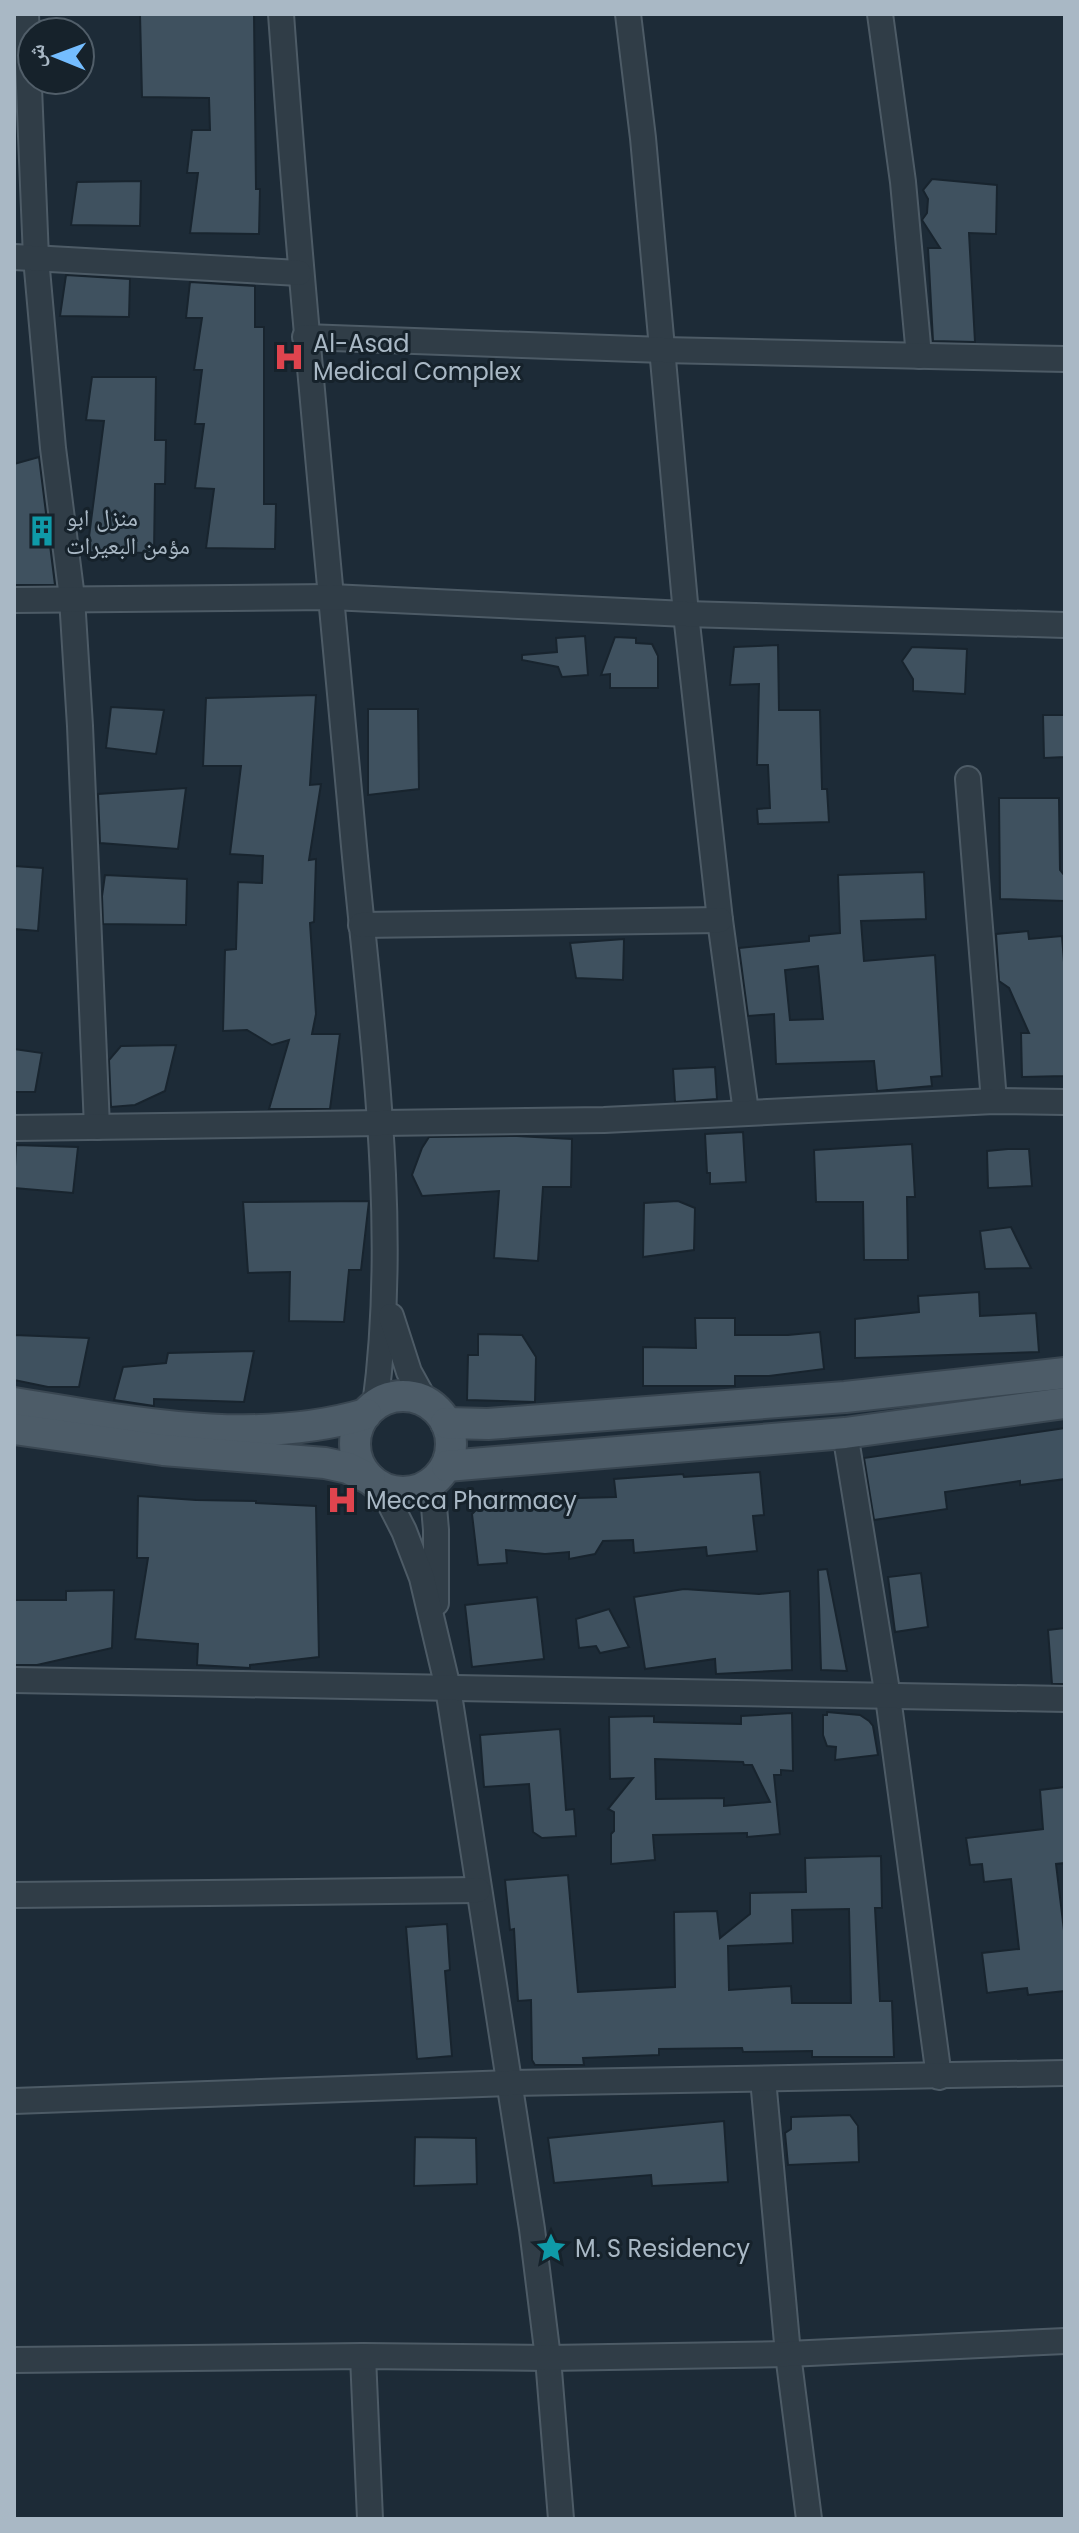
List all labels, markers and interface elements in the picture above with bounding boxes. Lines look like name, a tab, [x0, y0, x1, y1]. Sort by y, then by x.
north arrow	[16, 16, 96, 96]
text: ش	[21, 44, 52, 68]
place label: Al-Asad Medical Complex	[313, 327, 521, 388]
hospital icon: Al-Asad Medical Complex	[272, 340, 306, 374]
place label: منزل ابو مؤمن البعيرات	[66, 501, 190, 562]
building icon: منزل ابو مؤمن البعيرات	[25, 514, 59, 548]
hospital icon: Mecca Pharmacy	[325, 1483, 359, 1517]
place label: Mecca Pharmacy	[366, 1484, 577, 1517]
place icon: M. S Residency	[534, 2231, 568, 2265]
place label: M. S Residency	[575, 2232, 751, 2265]

